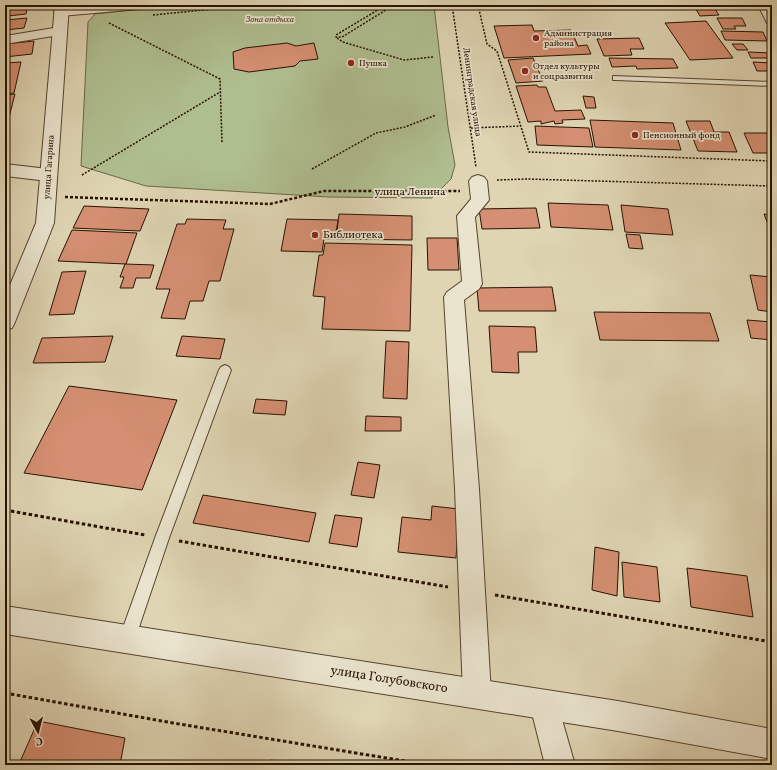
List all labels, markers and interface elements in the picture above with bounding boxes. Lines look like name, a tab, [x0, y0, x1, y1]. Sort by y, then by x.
park label: Зона отдыха	[245, 13, 294, 26]
place label: Администрация района	[544, 27, 612, 50]
marker: Администрация района	[531, 33, 541, 43]
street label: Ленинградская улица	[459, 47, 485, 138]
place label: Пушка	[359, 57, 388, 70]
marker: Пушка	[346, 58, 356, 68]
place label: Отдел культуры и соцразвития	[533, 60, 600, 83]
marker: Отдел культуры и соцразвития	[520, 66, 530, 76]
place label: Пенсионный фонд	[643, 129, 720, 142]
marker: Пенсионный фонд	[630, 130, 640, 140]
street label: улица Гагарина	[40, 134, 58, 200]
street label: улица Ленина	[374, 185, 446, 200]
place label: Библиотека	[323, 228, 383, 243]
marker: Библиотека	[310, 230, 320, 240]
street label: улица Голубовского	[329, 662, 449, 698]
north arrow	[18, 712, 58, 752]
text: С	[35, 733, 43, 748]

